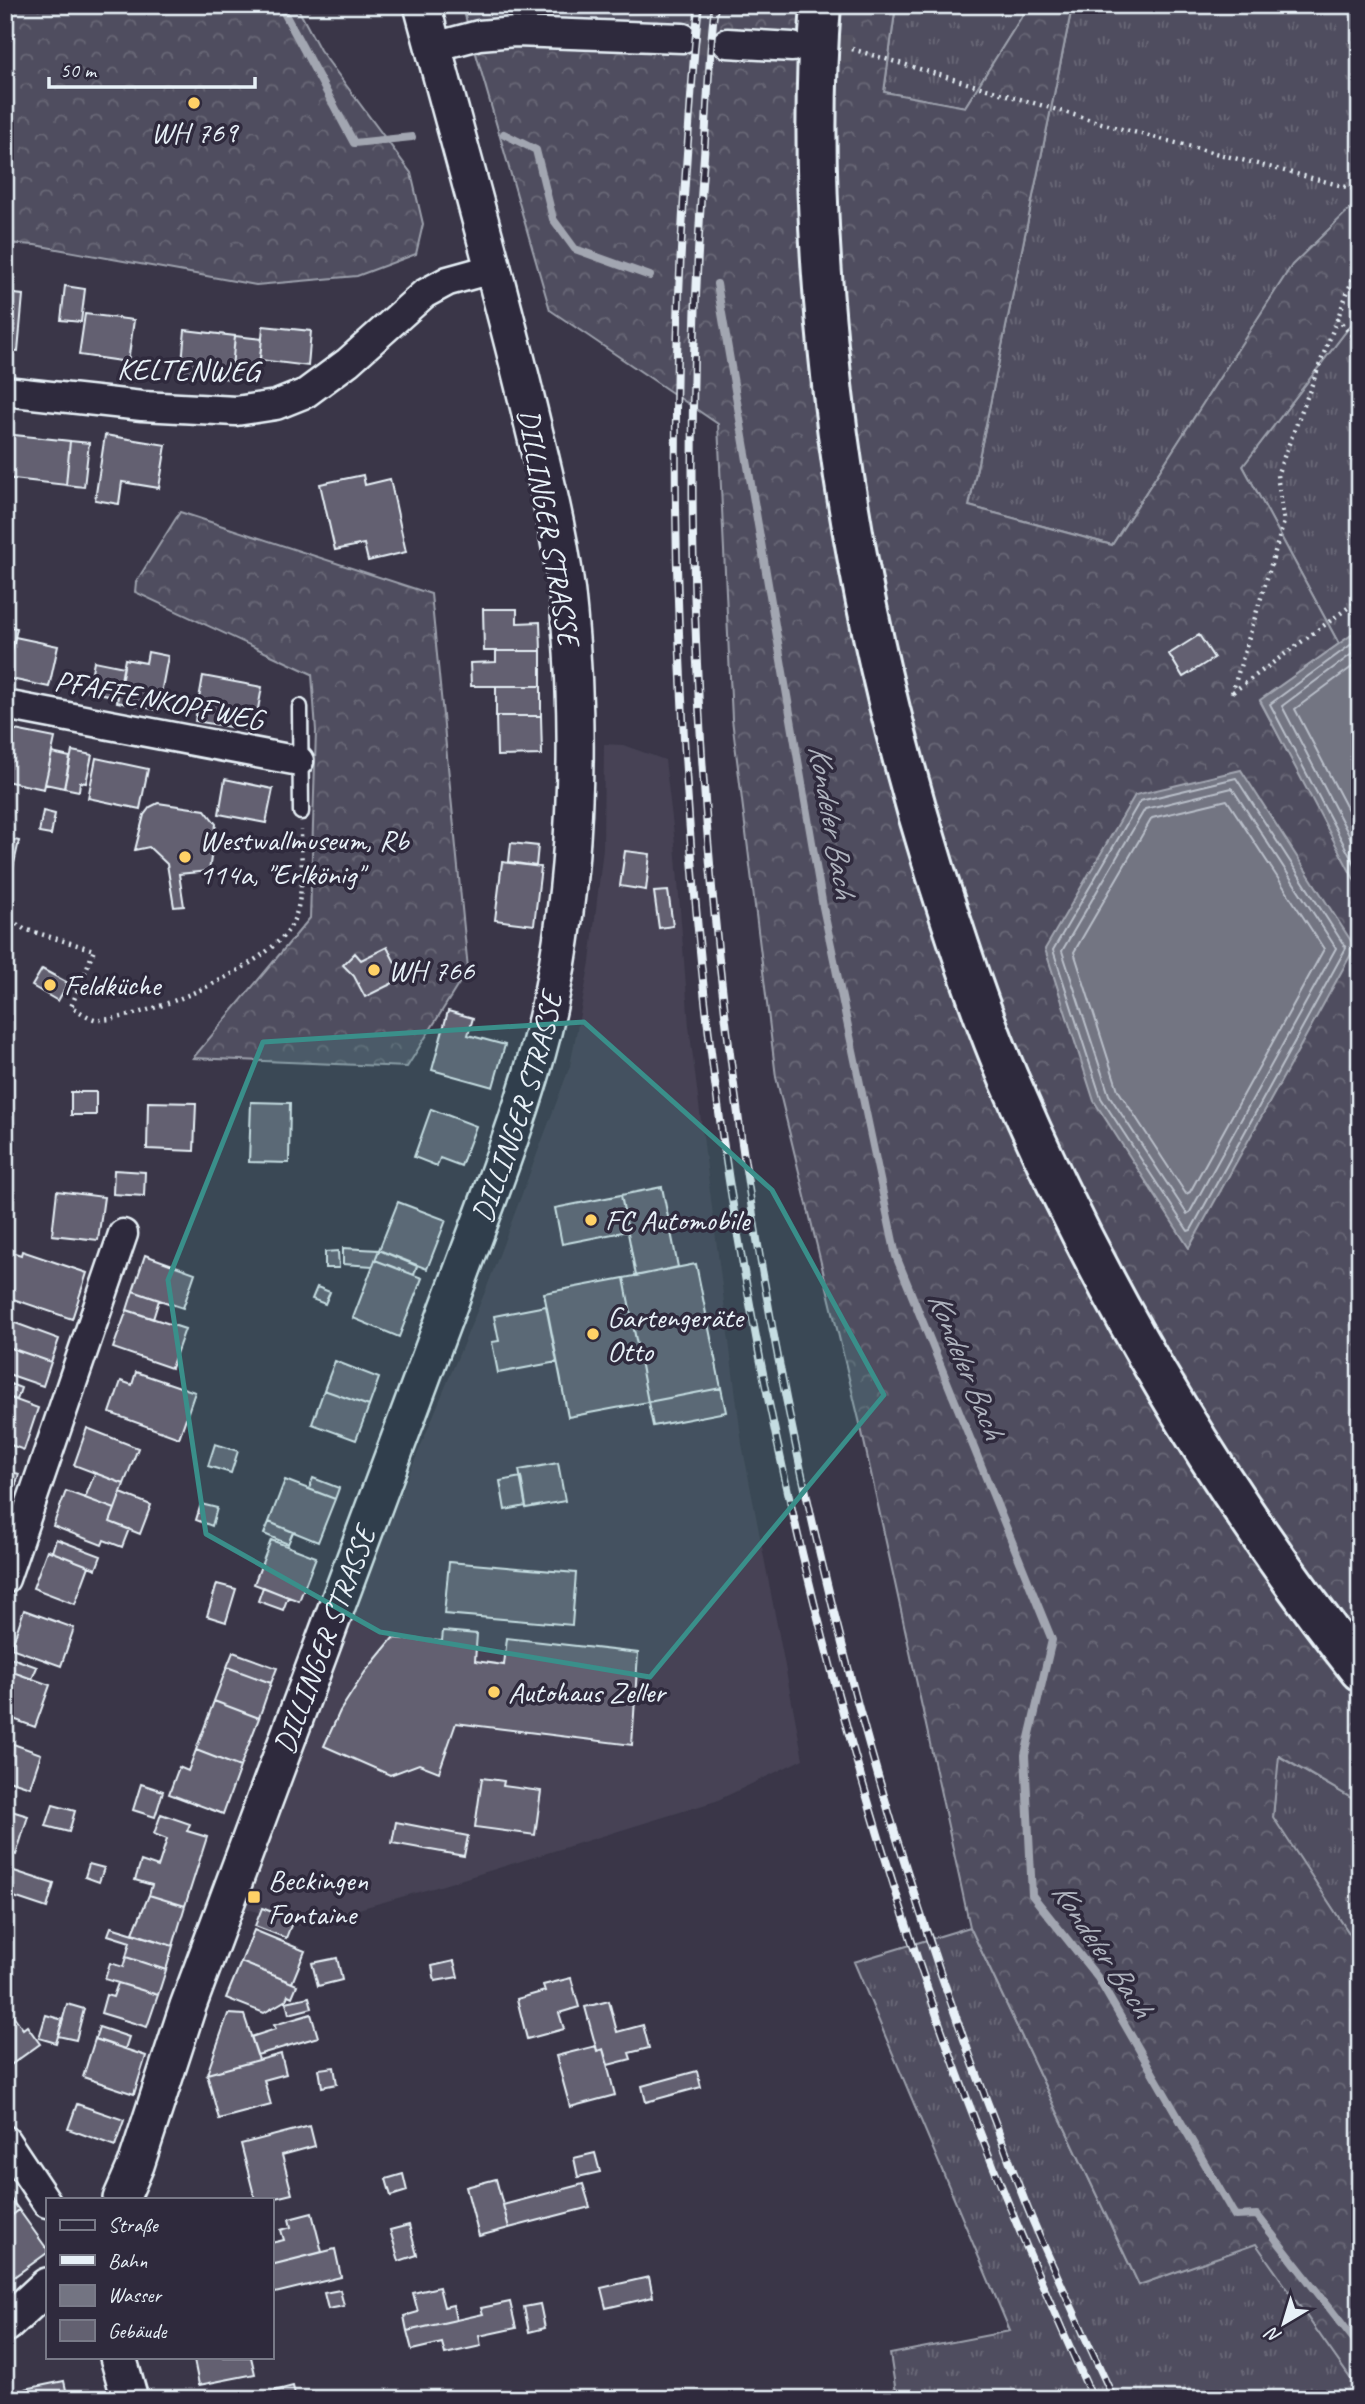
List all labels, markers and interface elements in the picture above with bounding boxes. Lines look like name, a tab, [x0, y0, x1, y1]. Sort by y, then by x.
scale bar	[49, 46, 256, 90]
text: 50 m	[60, 57, 98, 83]
marker: WH 769	[186, 95, 202, 111]
place label: WH 769	[151, 113, 240, 151]
street label: KELTENWEG	[117, 350, 263, 390]
street label: DILLINGER STRASSE	[510, 406, 589, 651]
street label: PFAFFENKOPFWEG	[52, 661, 270, 739]
water label: Kondeler Bach	[799, 741, 867, 903]
place label: Westwallmuseum, Rb 114a, "Erlkönig"	[199, 821, 410, 893]
marker: Westwallmuseum, Rb 114a, "Erlkönig"	[177, 849, 193, 865]
place label: WH 766	[388, 951, 476, 989]
marker: WH 766	[366, 962, 382, 978]
place label: Feldküche	[64, 966, 162, 1004]
marker: Feldküche	[42, 977, 58, 993]
street label: DILLINGER STRASSE	[463, 985, 571, 1227]
place label: FC Automobile	[605, 1201, 751, 1239]
marker: FC Automobile	[583, 1212, 599, 1228]
water label: Kondeler Bach	[919, 1286, 1015, 1447]
place label: Gartengeräte Otto	[607, 1298, 745, 1370]
marker: Gartengeräte Otto	[585, 1326, 601, 1342]
street label: DILLINGER STRASSE	[265, 1518, 385, 1759]
place label: Autohaus Zeller	[508, 1673, 667, 1711]
marker: Autohaus Zeller	[486, 1684, 502, 1700]
place label: Beckingen Fontaine	[268, 1861, 368, 1933]
water label: Kondeler Bach	[1042, 1874, 1164, 2027]
marker: Beckingen Fontaine	[246, 1889, 262, 1905]
legend	[46, 2198, 273, 2358]
text: Straße	[108, 2212, 160, 2238]
text: Bahn	[108, 2248, 148, 2274]
text: Wasser	[108, 2282, 162, 2308]
north arrow	[1250, 2288, 1320, 2358]
text: Gebäude	[108, 2318, 167, 2344]
text: N	[1260, 2321, 1286, 2349]

